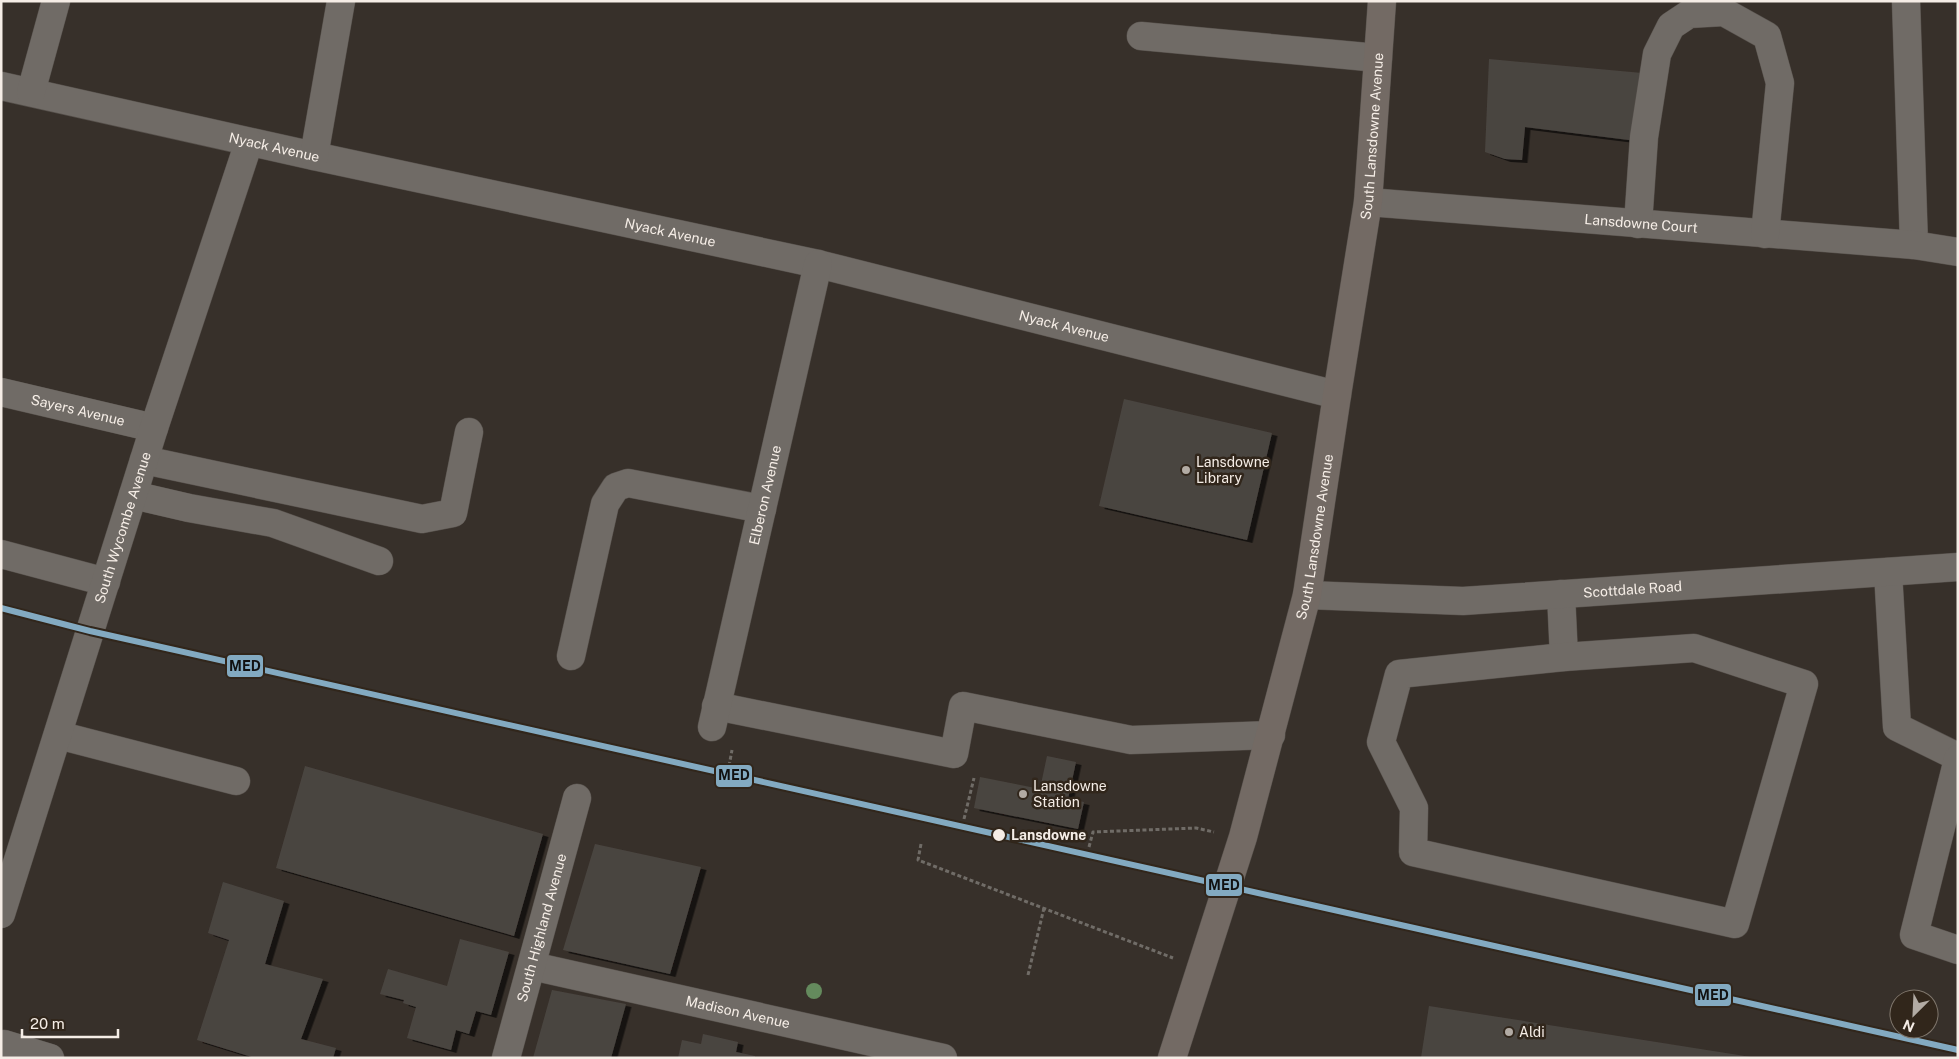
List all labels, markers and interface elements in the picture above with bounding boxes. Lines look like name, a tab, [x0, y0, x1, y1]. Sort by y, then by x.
street label: South Lansdowne Avenue	[1357, 52, 1386, 221]
street label: Nyack Avenue	[227, 129, 321, 165]
street label: Lansdowne Court	[1584, 211, 1698, 236]
street label: Nyack Avenue	[623, 215, 717, 250]
street label: Nyack Avenue	[1017, 307, 1111, 345]
street label: Sayers Avenue	[29, 391, 127, 429]
street label: Elberon Avenue	[746, 443, 784, 546]
street label: South Wycombe Avenue	[91, 450, 154, 606]
street label: South Lansdowne Avenue	[1293, 453, 1336, 621]
place label: Lansdowne Library	[1196, 454, 1270, 486]
marker: Lansdowne Library	[1180, 464, 1192, 476]
street label: Scottdale Road	[1583, 578, 1682, 601]
line badge: MED	[226, 654, 264, 678]
text: MED	[229, 658, 261, 674]
line badge: MED	[715, 764, 753, 788]
text: MED	[718, 767, 750, 783]
place label: Lansdowne Station	[1033, 778, 1107, 810]
marker: Lansdowne Station	[1017, 788, 1029, 800]
marker: Lansdowne	[991, 827, 1007, 843]
place label: Lansdowne	[1011, 827, 1086, 843]
street label: South Highland Avenue	[514, 852, 569, 1004]
line badge: MED	[1205, 873, 1243, 897]
text: MED	[1208, 877, 1240, 893]
line badge: MED	[1694, 983, 1732, 1007]
text: MED	[1697, 987, 1729, 1003]
north arrow	[1889, 989, 1939, 1039]
street label: Madison Avenue	[684, 993, 792, 1032]
scale bar	[22, 1006, 119, 1038]
text: 20 m	[30, 1015, 65, 1032]
text: N	[1900, 1016, 1917, 1035]
place label: Aldi	[1519, 1024, 1545, 1040]
marker: Aldi	[1503, 1026, 1515, 1038]

